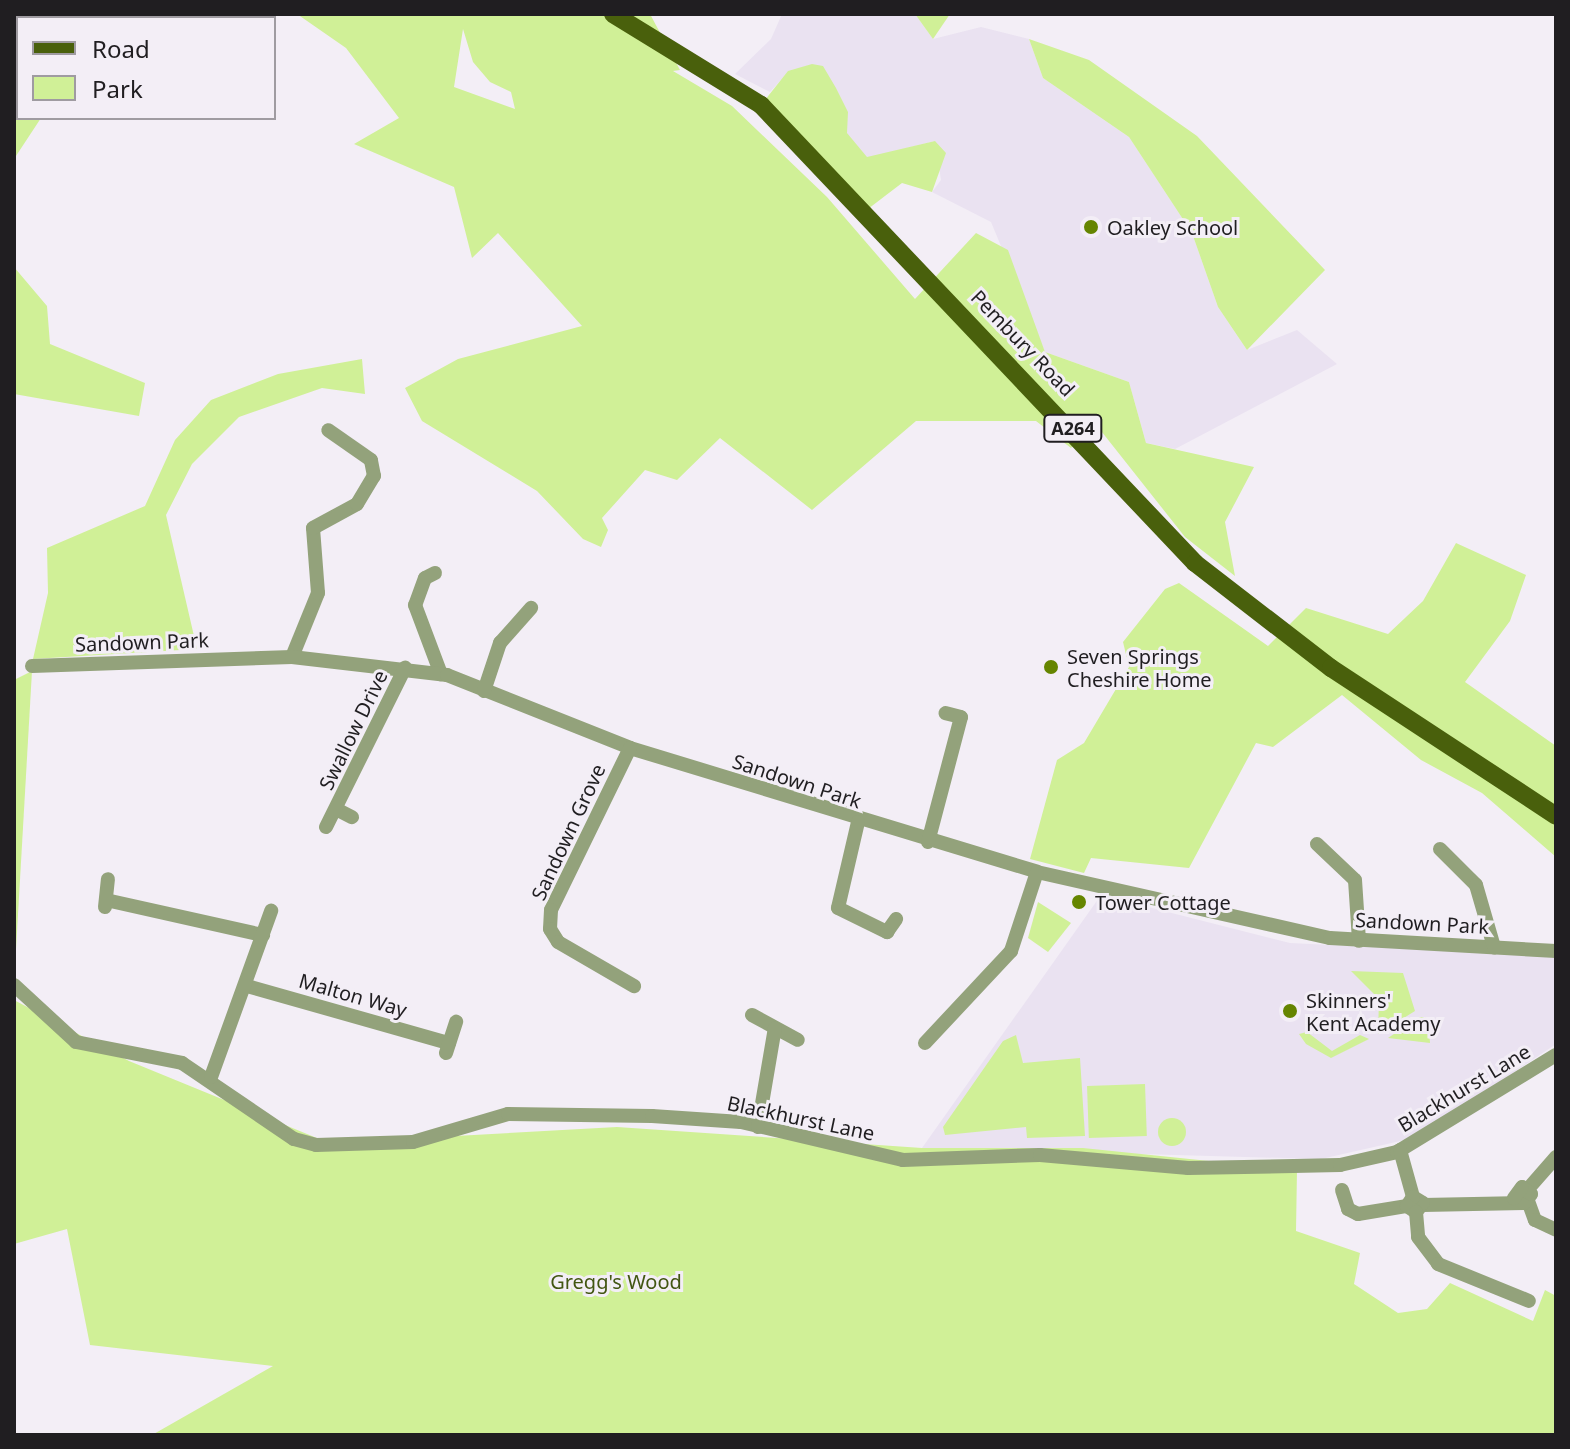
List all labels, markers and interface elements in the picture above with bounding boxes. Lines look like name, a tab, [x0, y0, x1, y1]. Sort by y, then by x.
legend	[16, 16, 276, 120]
text: Road	[92, 32, 150, 65]
text: Park	[92, 72, 143, 105]
place label: Oakley School	[1107, 215, 1238, 239]
marker: Oakley School	[1082, 218, 1100, 236]
street label: Pembury Road	[966, 285, 1080, 401]
road number: A264	[1043, 414, 1103, 442]
street label: Sandown Park	[75, 628, 209, 656]
place label: Seven Springs Cheshire Home	[1067, 644, 1212, 691]
marker: Seven Springs Cheshire Home	[1042, 658, 1060, 676]
street label: Swallow Drive	[314, 666, 392, 794]
street label: Sandown Park	[730, 749, 864, 813]
street label: Sandown Grove	[526, 760, 610, 904]
place label: Tower Cottage	[1095, 890, 1231, 914]
marker: Tower Cottage	[1070, 893, 1088, 911]
street label: Sandown Park	[1354, 908, 1490, 938]
street label: Malton Way	[296, 968, 410, 1022]
place label: Skinners' Kent Academy	[1306, 988, 1441, 1035]
marker: Skinners' Kent Academy	[1281, 1002, 1299, 1020]
street label: Blackhurst Lane	[1394, 1039, 1534, 1137]
street label: Blackhurst Lane	[725, 1091, 877, 1145]
park label: Gregg's Wood	[550, 1269, 682, 1293]

